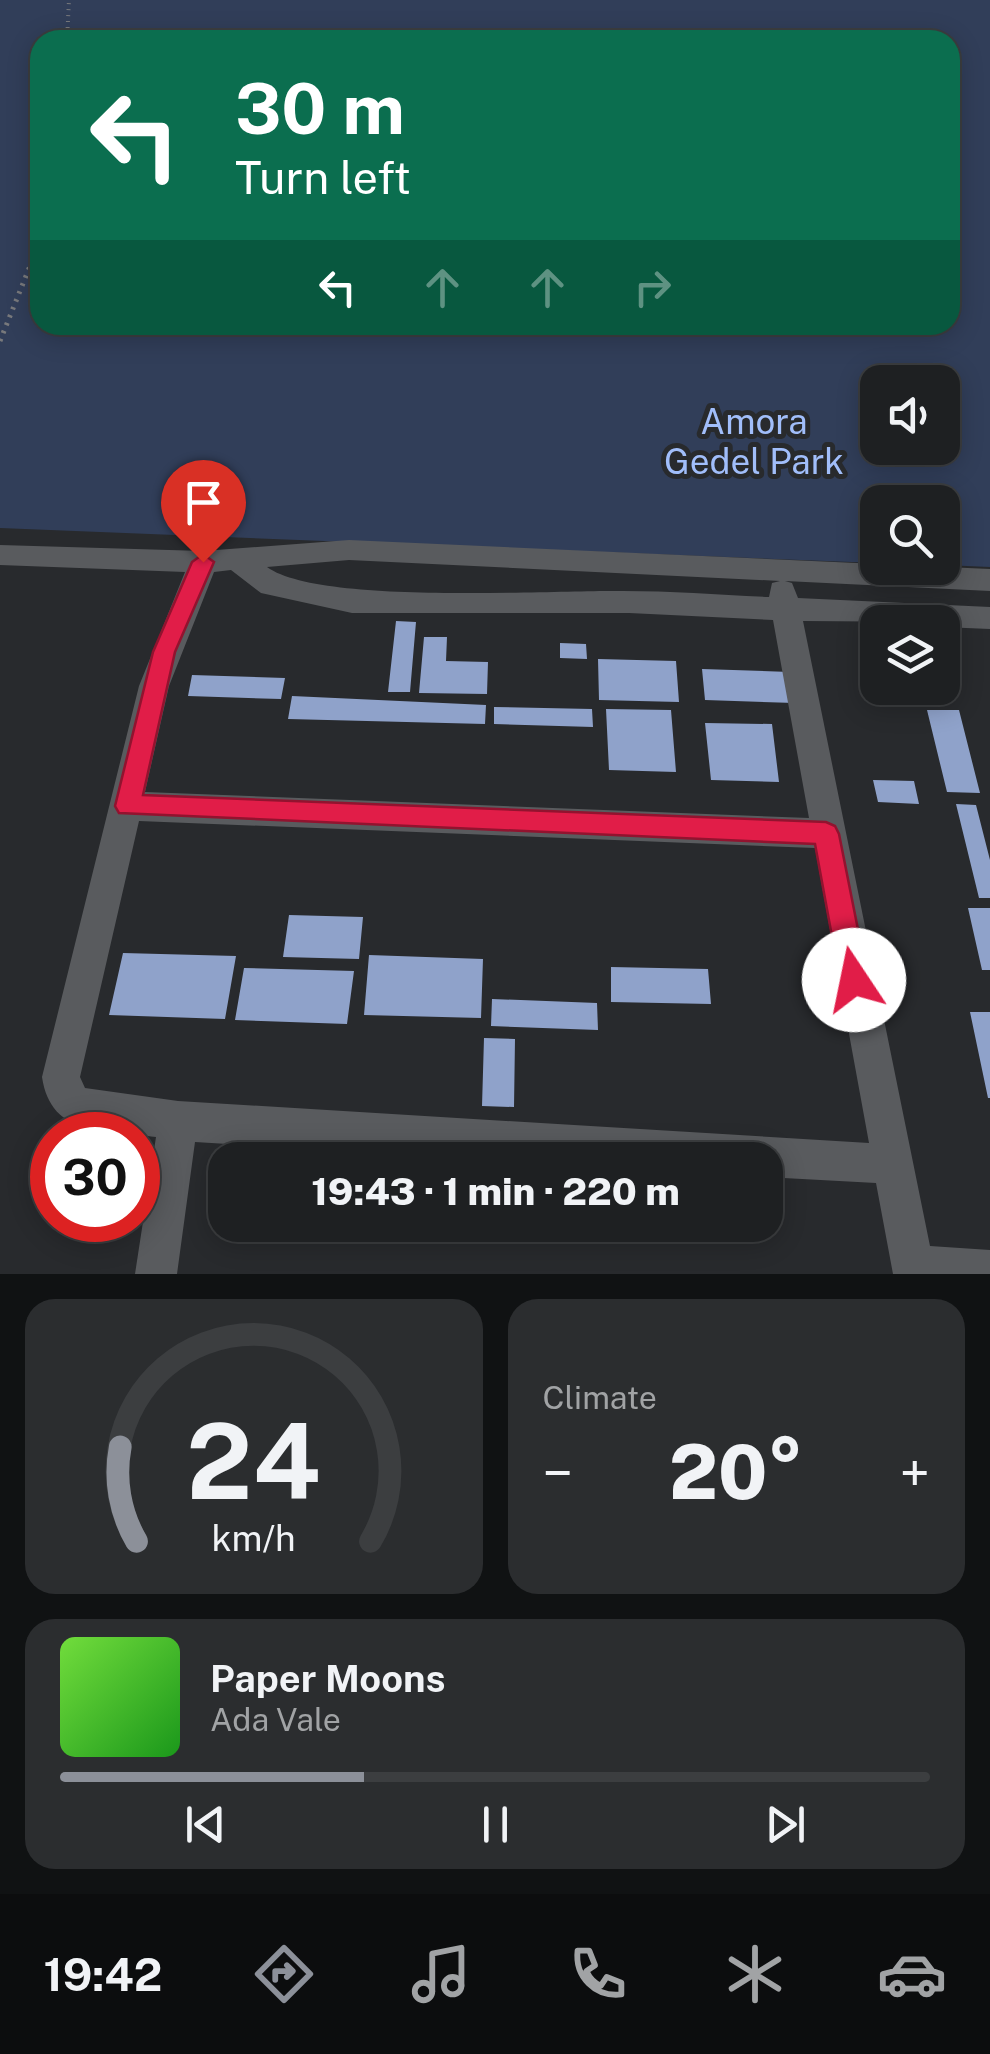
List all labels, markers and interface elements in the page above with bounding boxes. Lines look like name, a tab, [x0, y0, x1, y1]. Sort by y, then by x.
text: 30 m	[235, 67, 405, 150]
icon: left	[70, 70, 200, 200]
text: Turn left	[235, 151, 411, 204]
icon: left	[310, 260, 365, 315]
icon: ahead	[415, 260, 470, 315]
icon: ahead	[520, 260, 575, 315]
icon: right	[625, 260, 680, 315]
map controls	[860, 365, 960, 705]
button: sound	[860, 365, 960, 465]
park label: Amora Gedel Park	[664, 401, 844, 482]
pin	[161, 460, 246, 563]
icon: arrive	[176, 475, 231, 530]
button: search	[860, 485, 960, 585]
button: layers	[860, 605, 960, 705]
position arrow	[802, 928, 906, 1032]
speed limit sign: 30	[30, 1112, 160, 1242]
text: 19:43 · 1 min · 220 m	[311, 1169, 680, 1214]
text: Climate	[543, 1379, 657, 1416]
text: 24	[187, 1400, 321, 1522]
text: 20°	[669, 1428, 803, 1516]
text: −	[543, 1441, 573, 1505]
text: +	[899, 1441, 930, 1505]
text: km/h	[212, 1517, 296, 1559]
text: Paper Moons	[210, 1656, 445, 1701]
text: Ada Vale	[210, 1701, 341, 1738]
icon: previous	[178, 1797, 233, 1852]
icon: pause	[468, 1797, 523, 1852]
icon: next	[758, 1797, 813, 1852]
icon: directions	[249, 1939, 319, 2009]
icon: music	[406, 1939, 476, 2009]
icon: phone	[563, 1939, 633, 2009]
icon: climate	[720, 1939, 790, 2009]
icon: car	[877, 1939, 947, 2009]
text: 19:42	[43, 1948, 162, 2001]

